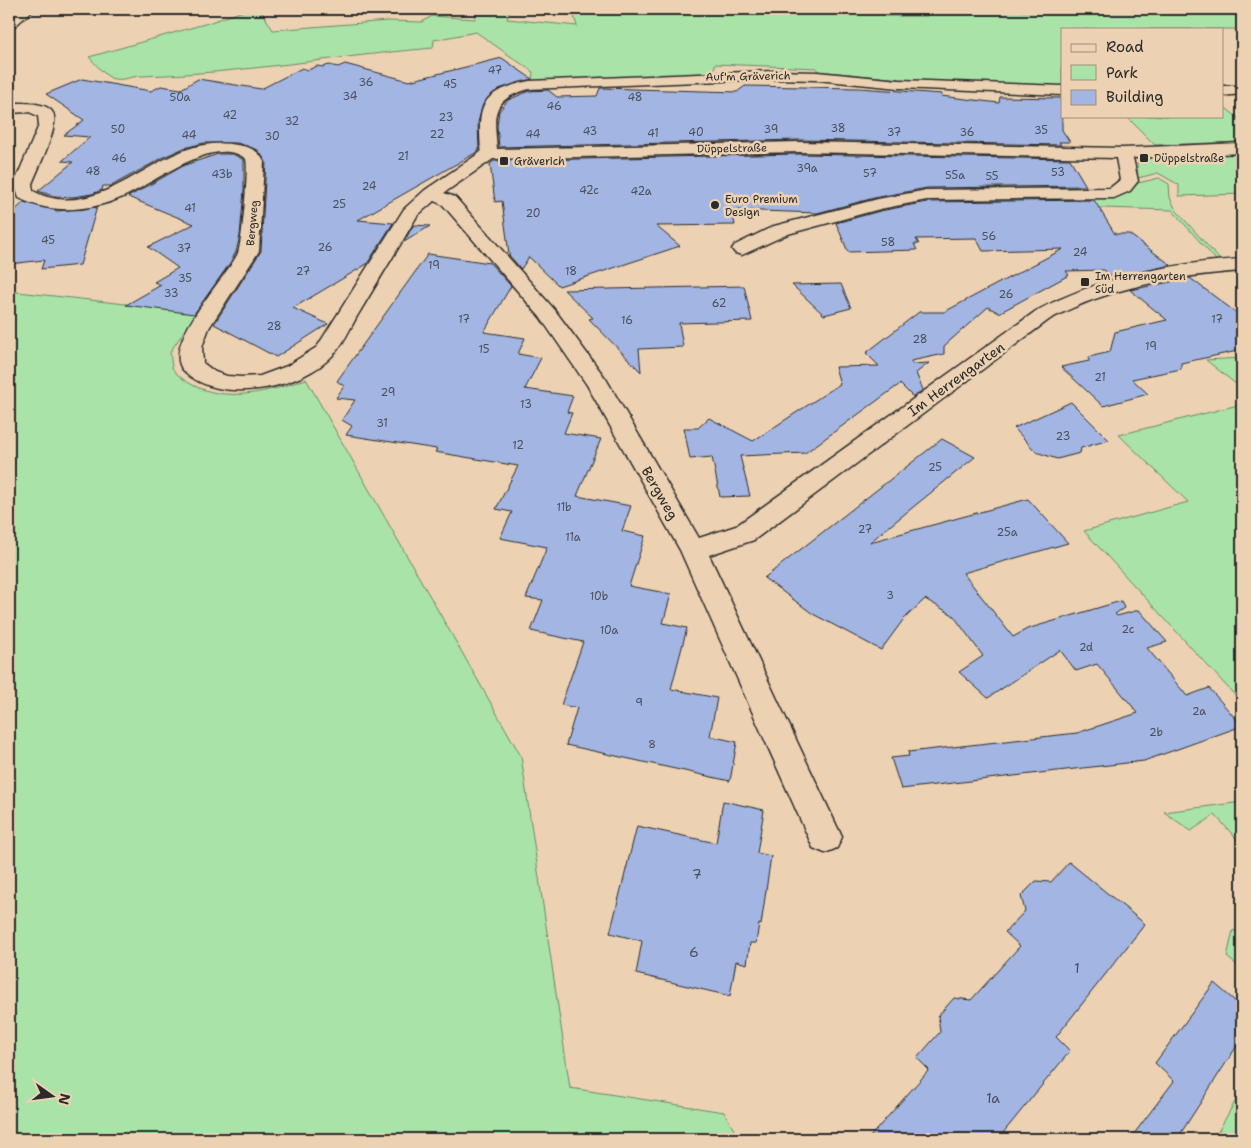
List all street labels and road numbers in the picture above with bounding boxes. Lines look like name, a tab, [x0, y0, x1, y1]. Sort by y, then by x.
street label: Auf'm Gräverich	[705, 68, 791, 85]
street label: Düppelstraße	[697, 140, 767, 157]
street label: Bergweg	[243, 199, 262, 247]
street label: Im Herrengarten	[904, 338, 1008, 420]
street label: Bergweg	[638, 463, 682, 523]

